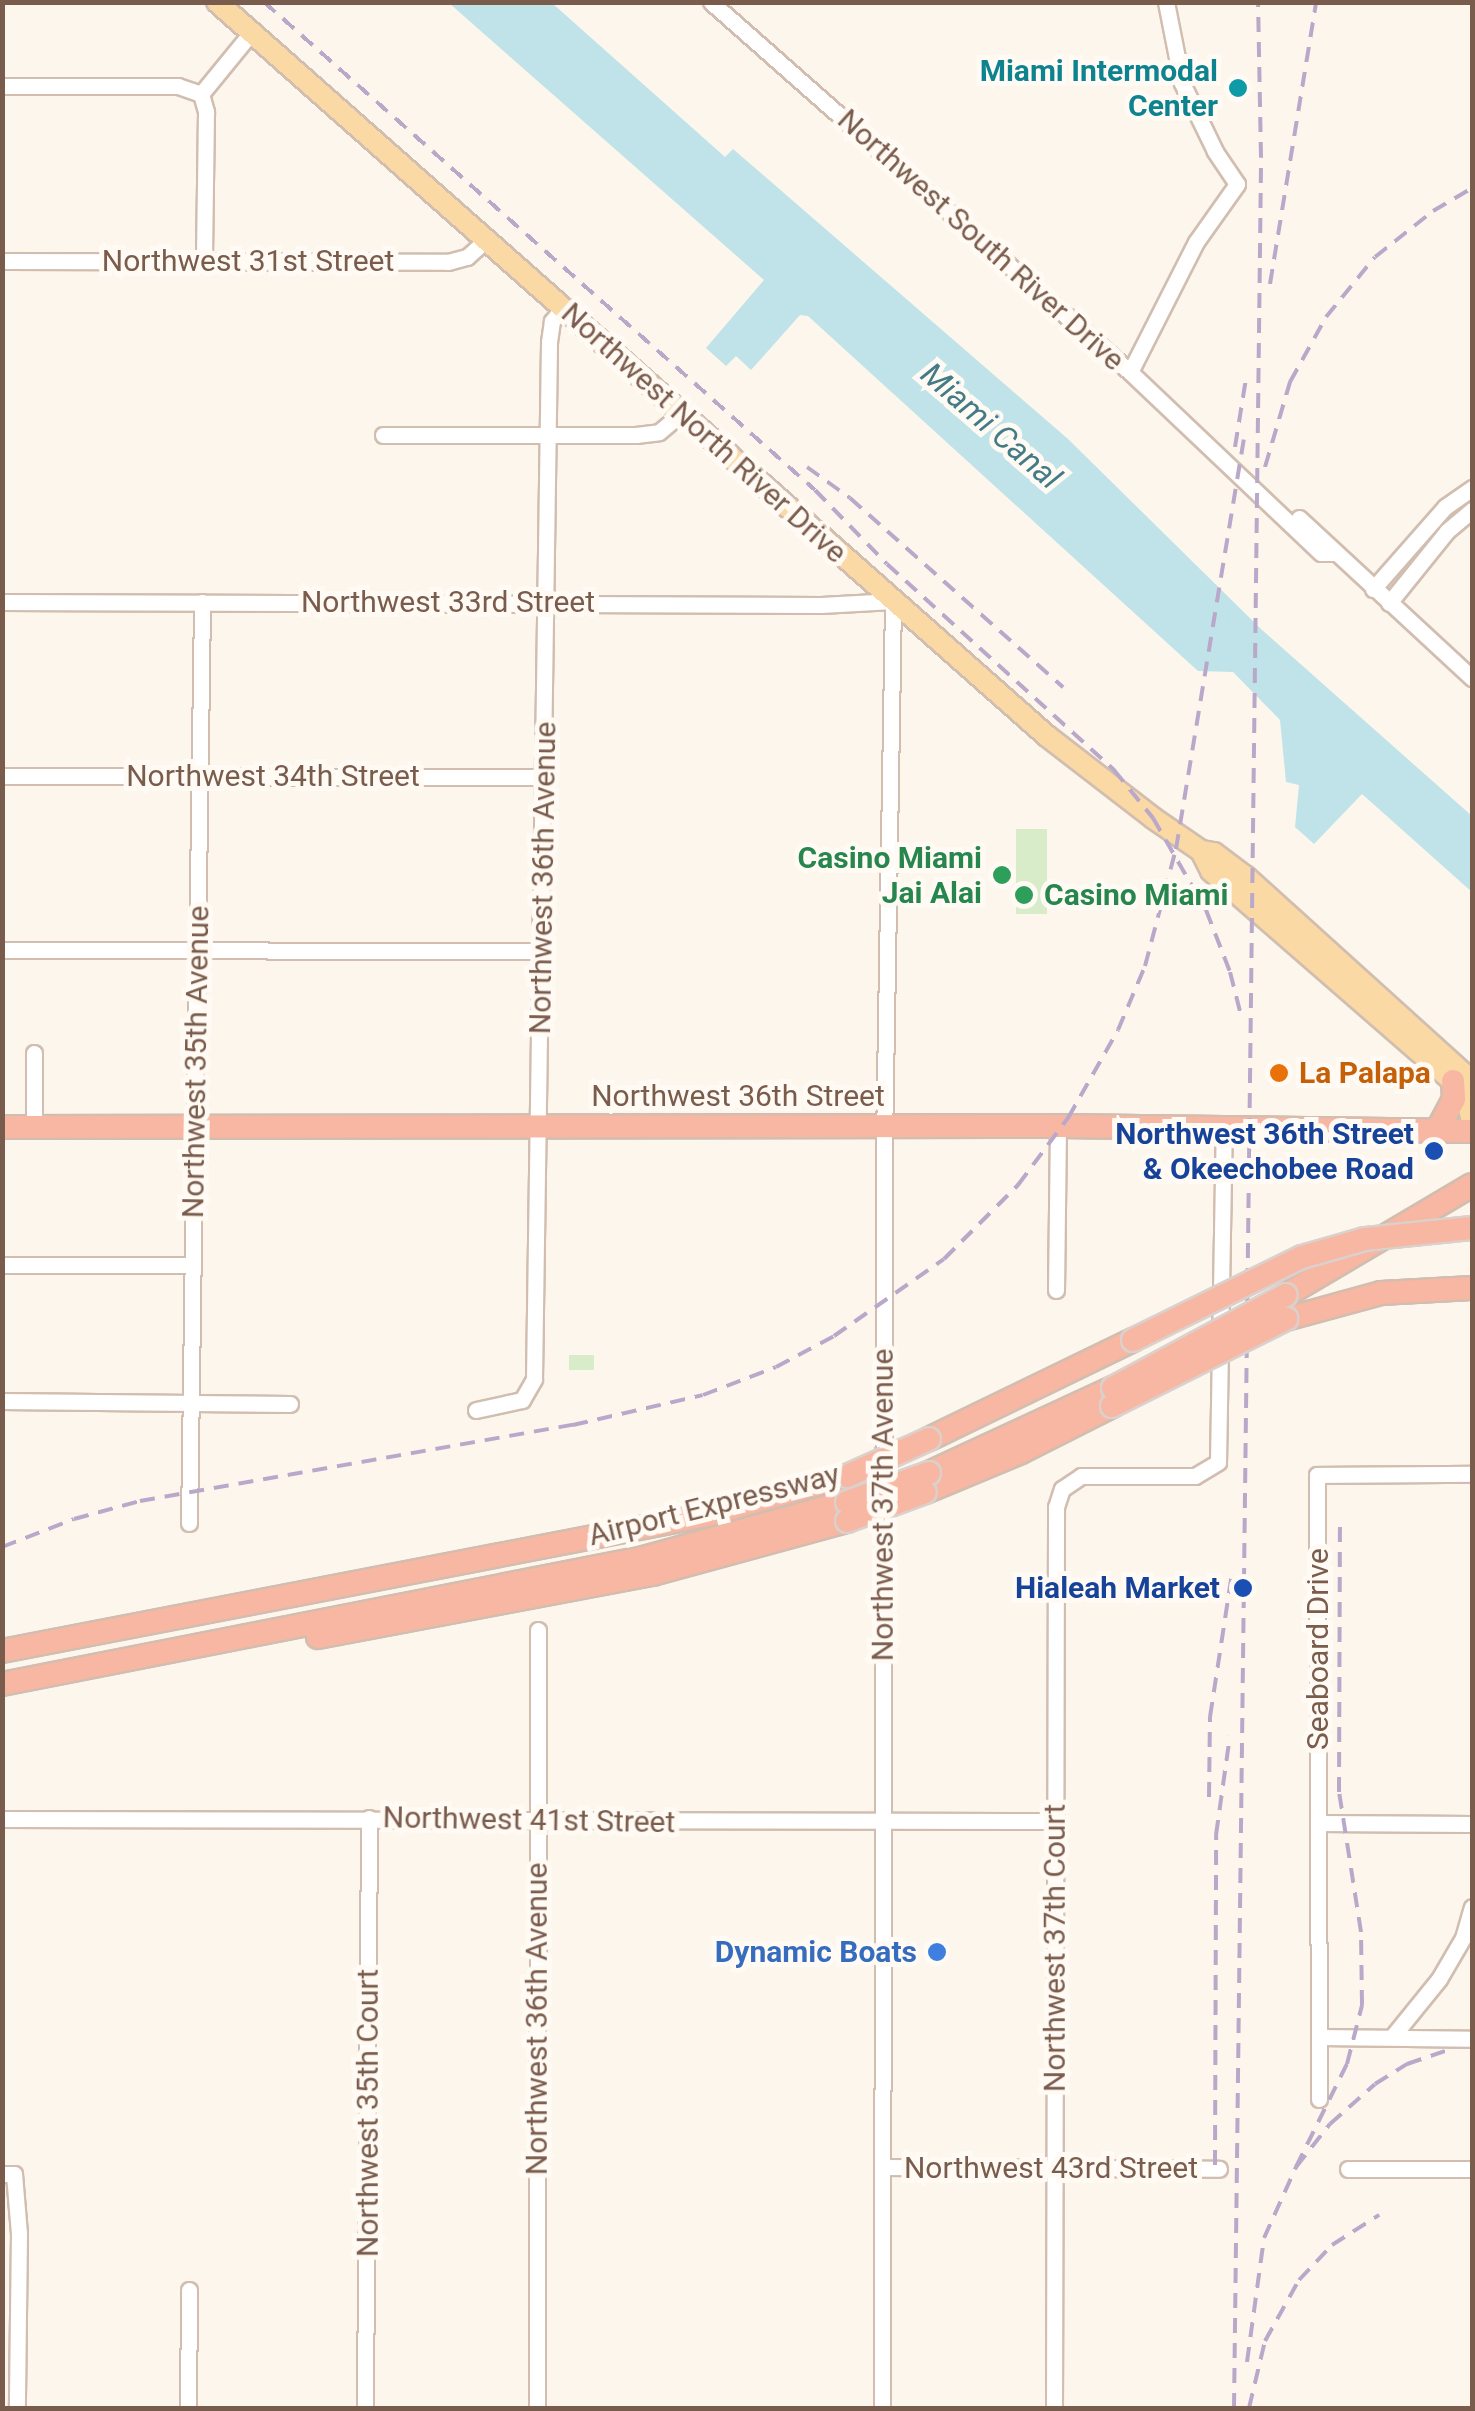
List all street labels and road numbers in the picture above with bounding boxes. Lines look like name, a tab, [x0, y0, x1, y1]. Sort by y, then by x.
street label: Northwest South River Drive	[830, 102, 1132, 378]
street label: Northwest 31st Street	[102, 243, 394, 279]
street label: Northwest North River Drive	[554, 295, 854, 571]
street label: Northwest 33rd Street	[301, 584, 595, 620]
street label: Northwest 36th Avenue	[522, 721, 564, 1035]
street label: Northwest 34th Street	[126, 758, 420, 794]
street label: Northwest 35th Avenue	[175, 905, 217, 1219]
street label: Northwest 36th Street	[591, 1078, 885, 1114]
street label: Northwest 37th Avenue	[865, 1349, 901, 1661]
street label: Airport Expressway	[585, 1456, 843, 1554]
street label: Seaboard Drive	[1300, 1548, 1336, 1750]
street label: Northwest 41st Street	[382, 1799, 676, 1841]
street label: Northwest 37th Court	[1037, 1804, 1073, 2092]
street label: Northwest 36th Avenue	[519, 1863, 555, 2175]
street label: Northwest 35th Court	[350, 1969, 386, 2257]
street label: Northwest 43rd Street	[904, 2150, 1198, 2186]

